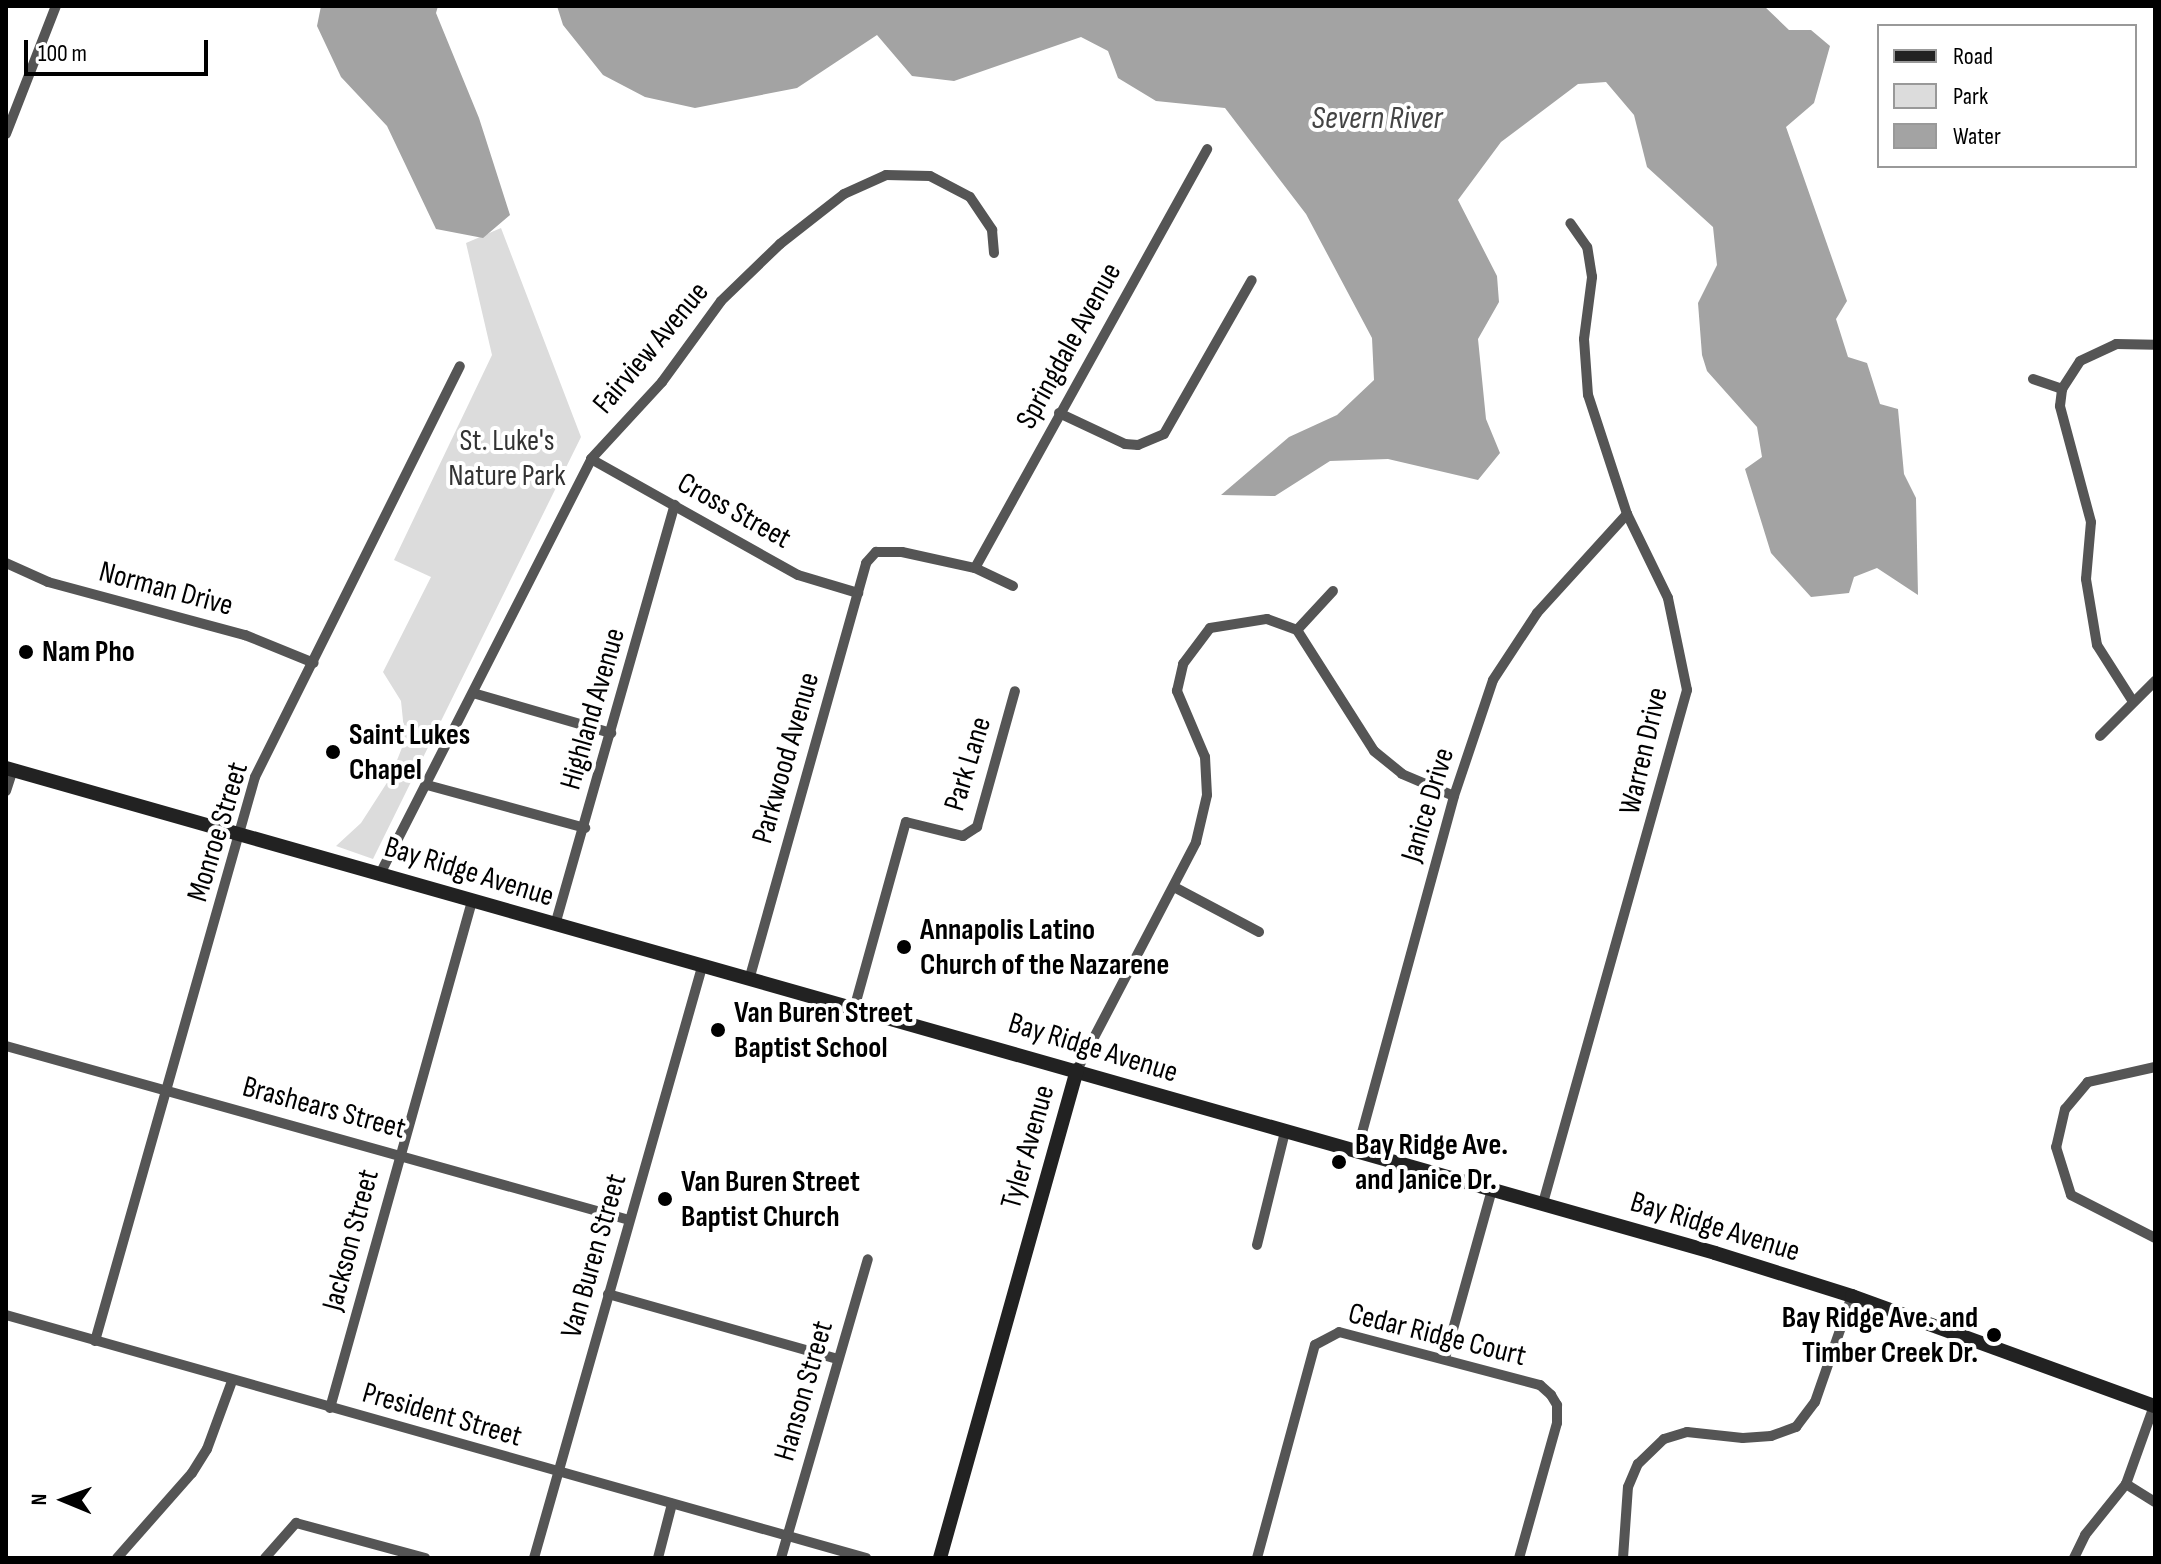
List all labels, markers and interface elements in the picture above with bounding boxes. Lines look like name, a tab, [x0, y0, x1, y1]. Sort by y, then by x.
scale bar	[28, 24, 212, 74]
legend	[1877, 24, 2137, 168]
text: 100 m	[38, 39, 87, 68]
text: Road	[1953, 42, 1993, 71]
text: Park	[1953, 82, 1988, 111]
water label: Severn River	[1312, 100, 1442, 138]
text: Water	[1953, 122, 2001, 151]
street label: Springdale Avenue	[1009, 257, 1129, 435]
street label: Fairview Avenue	[585, 275, 717, 421]
park label: St. Luke's Nature Park	[448, 423, 566, 494]
street label: Cross Street	[671, 465, 797, 557]
street label: Norman Drive	[95, 554, 237, 624]
street label: Highland Avenue	[553, 624, 633, 794]
place label: Nam Pho	[42, 634, 135, 670]
marker: Nam Pho	[17, 643, 35, 661]
street label: Parkwood Avenue	[744, 668, 828, 848]
street label: Warren Drive	[1612, 684, 1676, 818]
street label: Park Lane	[937, 713, 999, 815]
place label: Saint Lukes Chapel	[349, 717, 470, 788]
marker: Saint Lukes Chapel	[324, 743, 342, 761]
street label: Janice Drive	[1394, 744, 1462, 866]
street label: Monroe Street	[180, 758, 256, 906]
street label: Bay Ridge Avenue	[380, 829, 558, 915]
place label: Annapolis Latino Church of the Nazarene	[920, 912, 1169, 982]
marker: Annapolis Latino Church of the Nazarene	[895, 938, 913, 956]
place label: Van Buren Street Baptist School	[734, 995, 913, 1066]
street label: Bay Ridge Avenue	[1004, 1005, 1182, 1091]
marker: Van Buren Street Baptist School	[709, 1021, 727, 1039]
street label: Brashears Street	[239, 1069, 409, 1147]
street label: Tyler Avenue	[993, 1081, 1063, 1213]
place label: Bay Ridge Ave. and Janice Dr.	[1355, 1127, 1508, 1198]
marker: Bay Ridge Ave. and Janice Dr.	[1330, 1153, 1348, 1171]
place label: Van Buren Street Baptist Church	[681, 1164, 860, 1234]
street label: Jackson Street	[315, 1165, 387, 1315]
street label: Van Buren Street	[553, 1170, 635, 1342]
street label: Bay Ridge Avenue	[1626, 1184, 1804, 1270]
marker: Van Buren Street Baptist Church	[656, 1190, 674, 1208]
street label: Cedar Ridge Court	[1344, 1296, 1530, 1374]
place label: Bay Ridge Ave. and Timber Creek Dr.	[1782, 1300, 1978, 1370]
street label: Hanson Street	[767, 1317, 841, 1465]
marker: Bay Ridge Ave. and Timber Creek Dr.	[1985, 1326, 2003, 1344]
street label: President Street	[358, 1375, 526, 1455]
north arrow	[24, 1460, 104, 1540]
text: N	[26, 1493, 53, 1506]

